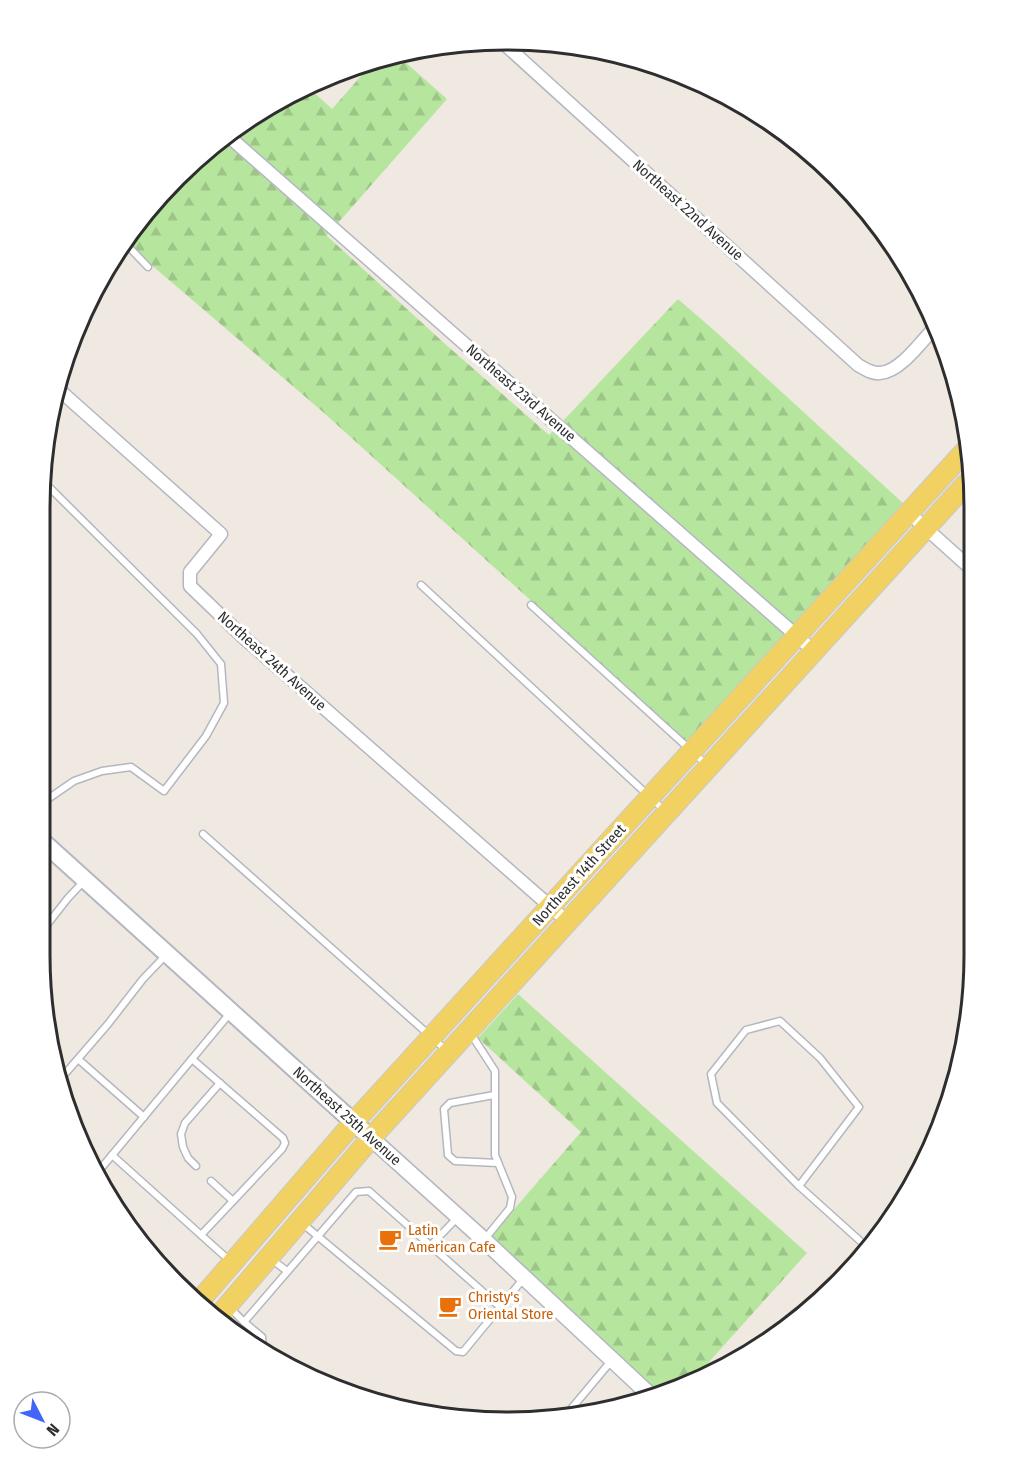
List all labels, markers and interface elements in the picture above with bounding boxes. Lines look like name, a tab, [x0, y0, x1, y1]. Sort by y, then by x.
street label: Northeast 22nd Avenue	[629, 156, 747, 264]
street label: Northeast 23rd Avenue	[463, 341, 579, 445]
street label: Northeast 24th Avenue	[214, 608, 330, 714]
street label: Northeast 14th Street	[529, 820, 629, 930]
street label: Northeast 25th Avenue	[289, 1063, 405, 1169]
place label: Latin American Cafe	[408, 1221, 496, 1256]
cafe icon: Latin American Cafe	[377, 1226, 403, 1252]
place label: Christy's Oriental Store	[468, 1288, 553, 1323]
cafe icon: Christy's Oriental Store	[437, 1293, 463, 1319]
north arrow	[12, 1390, 72, 1450]
text: N	[43, 1420, 63, 1440]

